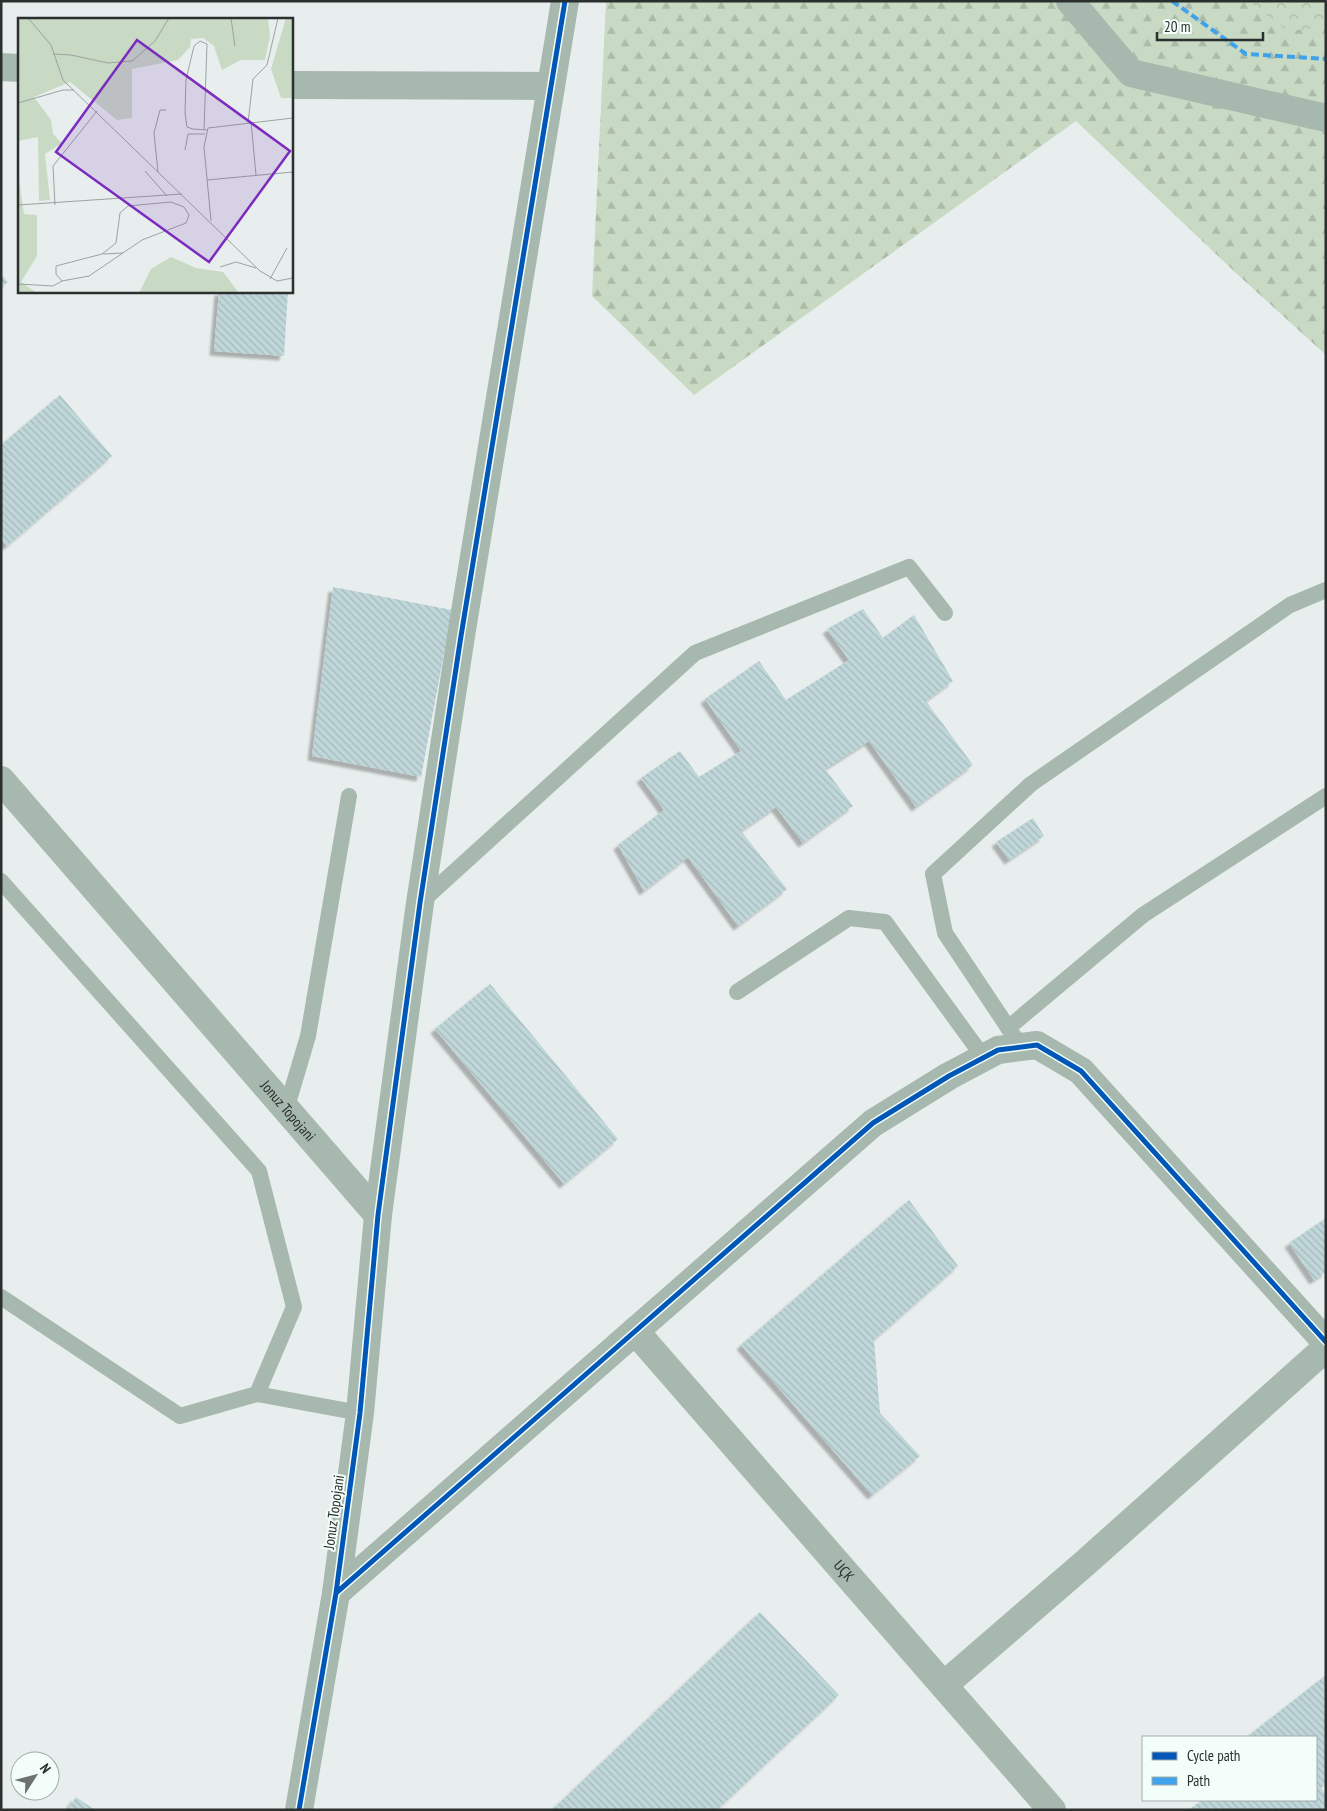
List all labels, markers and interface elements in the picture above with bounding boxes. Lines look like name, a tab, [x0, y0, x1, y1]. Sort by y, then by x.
scale bar	[1157, 10, 1263, 42]
text: 20 m	[1164, 17, 1190, 36]
inset map	[18, 18, 292, 292]
street label: Jonuz Topojani	[256, 1075, 320, 1145]
street label: Jonuz Topojani	[319, 1474, 348, 1551]
street label: UÇK	[830, 1556, 859, 1586]
legend	[1142, 1736, 1317, 1801]
text: Cycle path	[1187, 1746, 1240, 1765]
north arrow	[10, 1751, 60, 1801]
text: N	[36, 1760, 55, 1777]
text: Path	[1187, 1771, 1210, 1790]

